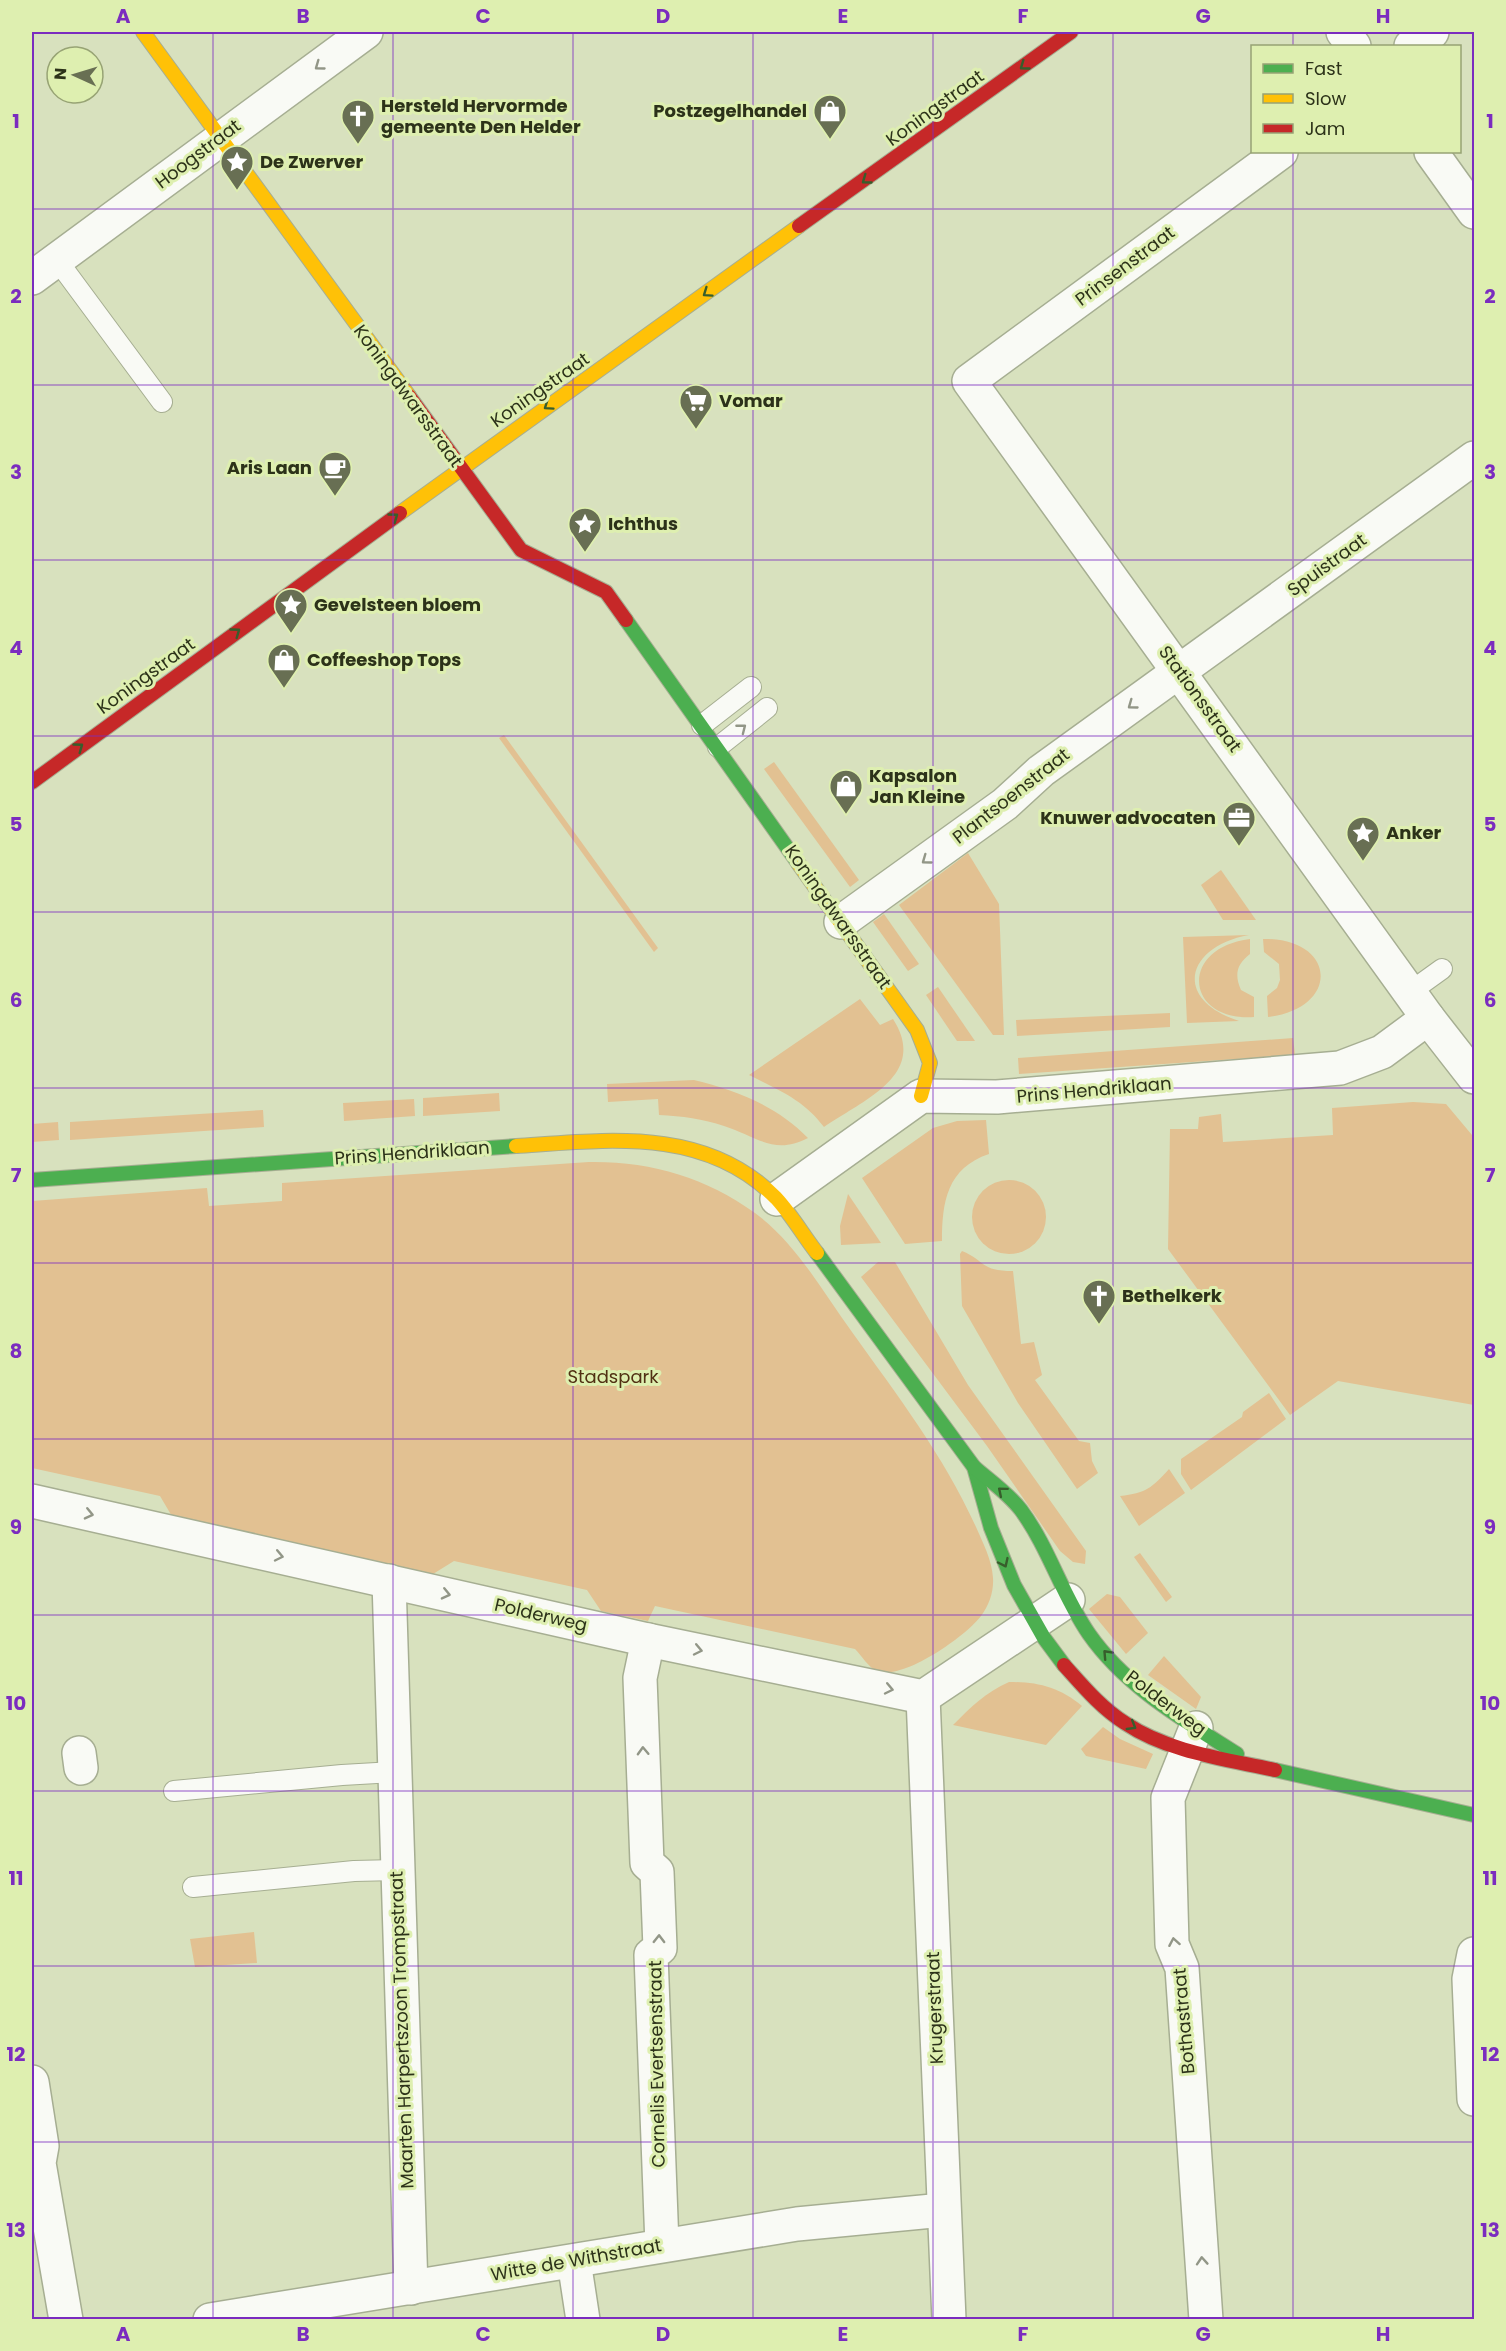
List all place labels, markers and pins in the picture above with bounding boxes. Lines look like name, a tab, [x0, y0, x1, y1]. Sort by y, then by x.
place label: Hersteld Hervormde gemeente Den Helder	[381, 93, 581, 139]
shop icon: Postzegelhandel	[812, 93, 848, 140]
church icon: Hersteld Hervormde gemeente Den Helder	[340, 98, 376, 145]
place label: Postzegelhandel	[653, 98, 807, 123]
place icon: De Zwerver	[219, 144, 255, 191]
place label: De Zwerver	[260, 149, 363, 174]
supermarket icon: Vomar	[678, 383, 714, 430]
place label: Vomar	[719, 388, 783, 413]
cafe icon: Aris Laan	[317, 450, 353, 497]
place label: Aris Laan	[227, 455, 312, 480]
place icon: Ichthus	[567, 506, 603, 553]
place label: Ichthus	[608, 511, 678, 536]
place icon: Gevelsteen bloem	[273, 587, 309, 634]
place label: Gevelsteen bloem	[314, 592, 481, 617]
shop icon: Coffeeshop Tops	[266, 642, 302, 689]
place label: Coffeeshop Tops	[307, 647, 461, 672]
place label: Kapsalon Jan Kleine	[869, 763, 965, 809]
shop icon: Kapsalon Jan Kleine	[828, 768, 864, 815]
office icon: Knuwer advocaten	[1221, 800, 1257, 847]
place label: Knuwer advocaten	[1040, 805, 1216, 830]
place icon: Anker	[1345, 815, 1381, 862]
place label: Anker	[1386, 820, 1442, 845]
church icon: Bethelkerk	[1081, 1278, 1117, 1325]
place label: Bethelkerk	[1122, 1283, 1223, 1308]

